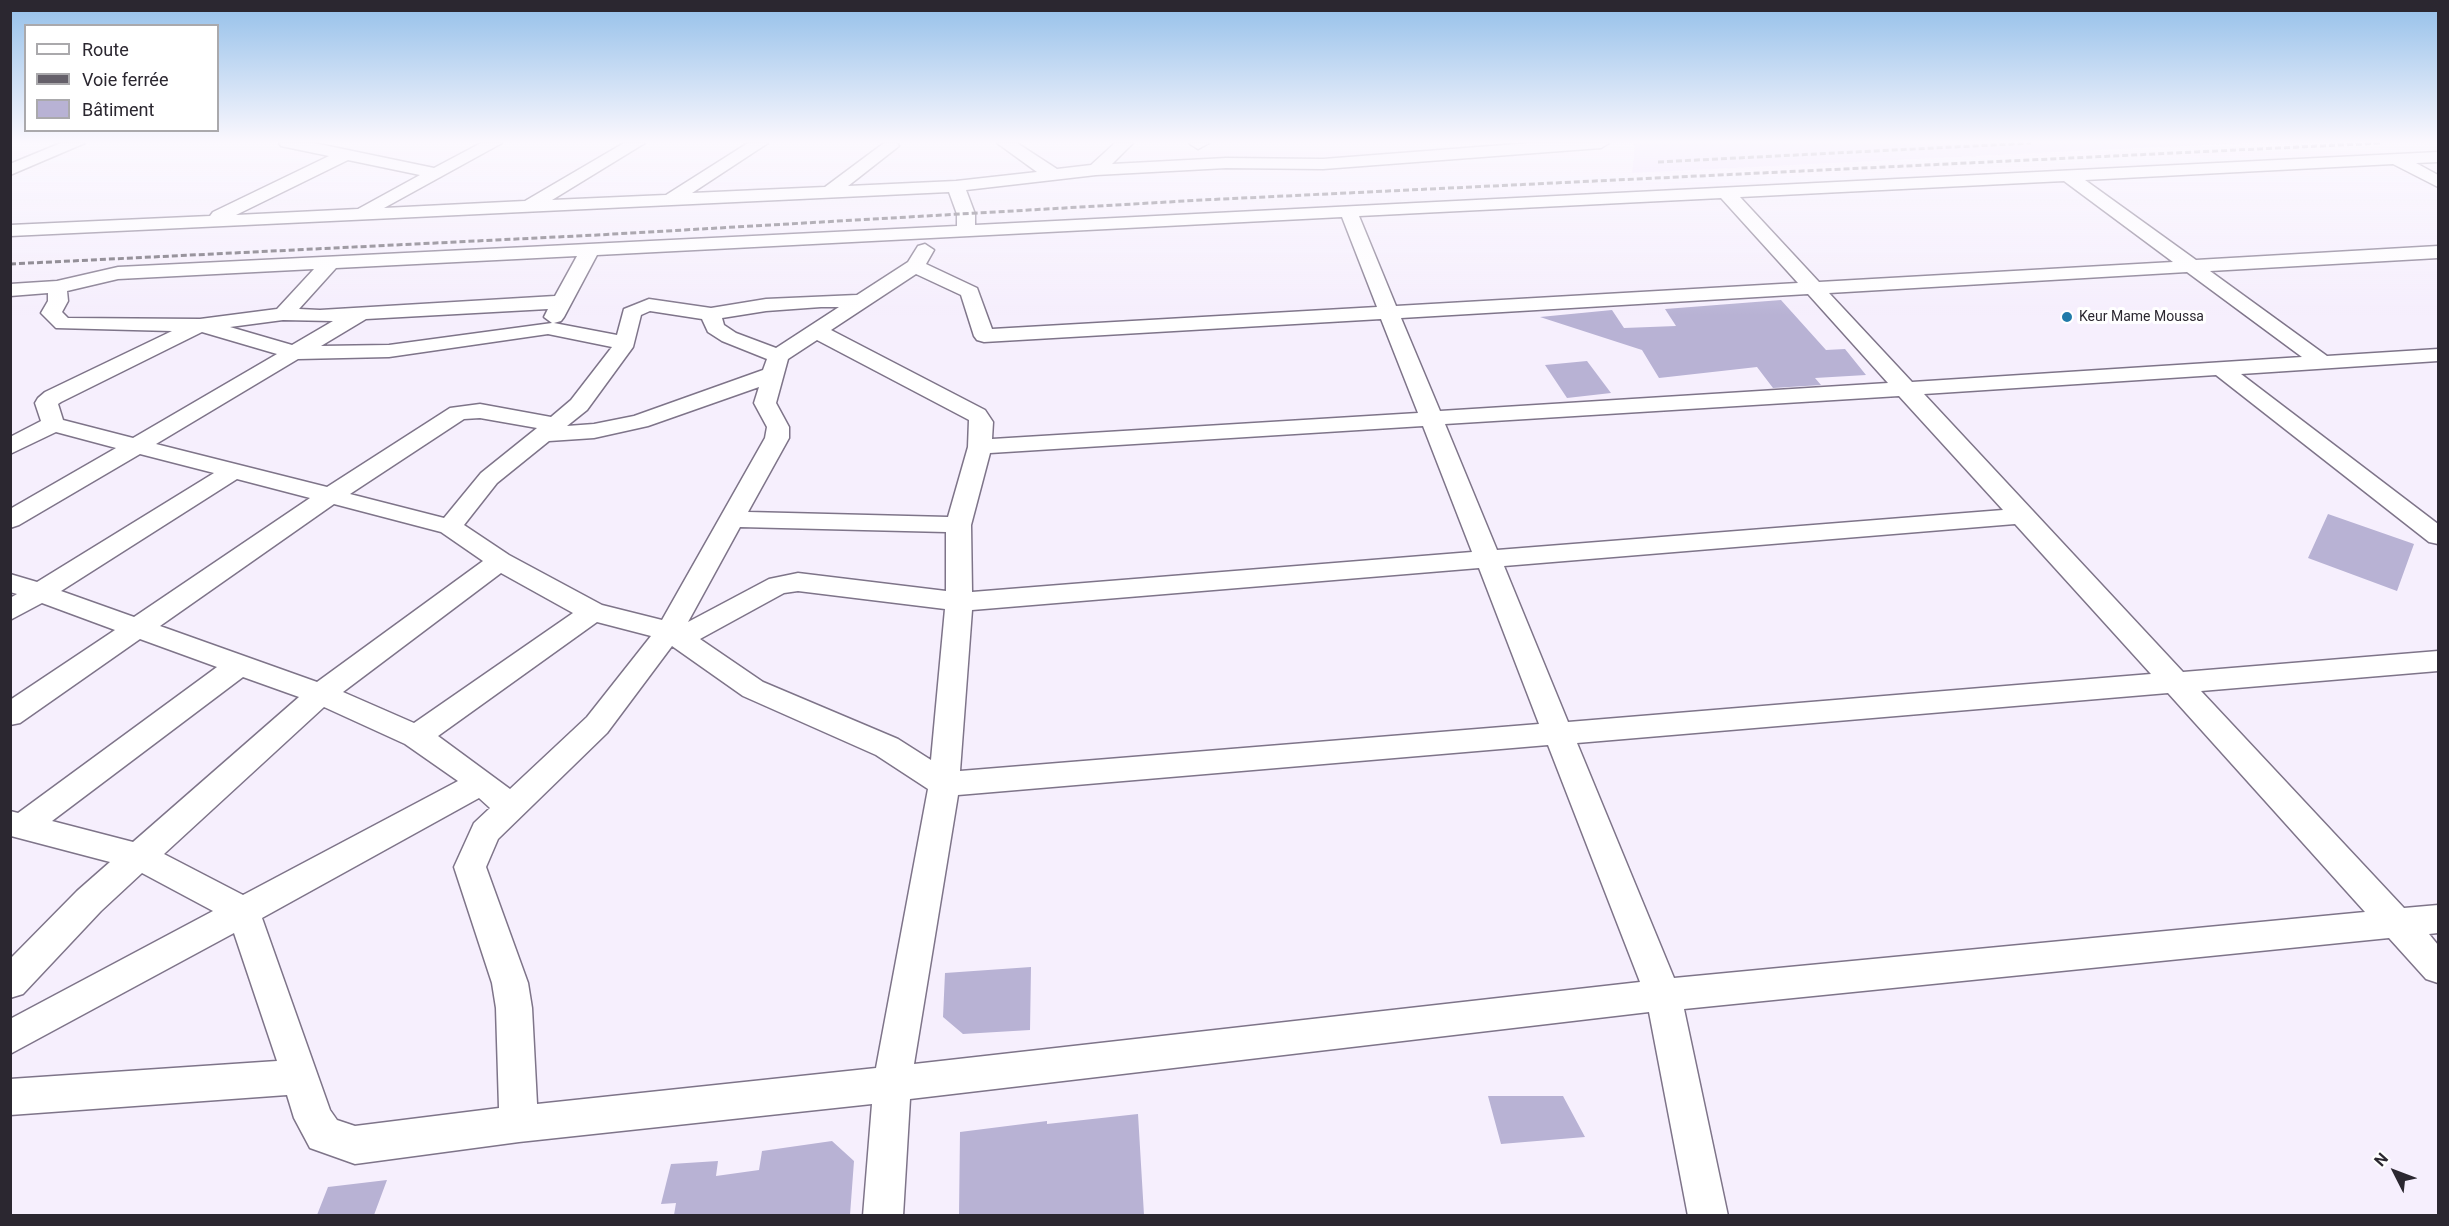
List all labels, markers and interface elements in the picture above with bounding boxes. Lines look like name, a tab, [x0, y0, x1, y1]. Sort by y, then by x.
legend	[24, 24, 219, 132]
text: Route	[82, 39, 129, 60]
text: Voie ferrée	[82, 69, 168, 90]
text: Bâtiment	[82, 99, 154, 120]
place label: Keur Mame Moussa	[2079, 309, 2204, 325]
marker: Keur Mame Moussa	[2060, 310, 2074, 324]
north arrow	[2365, 1142, 2425, 1202]
text: N	[2370, 1149, 2392, 1170]

